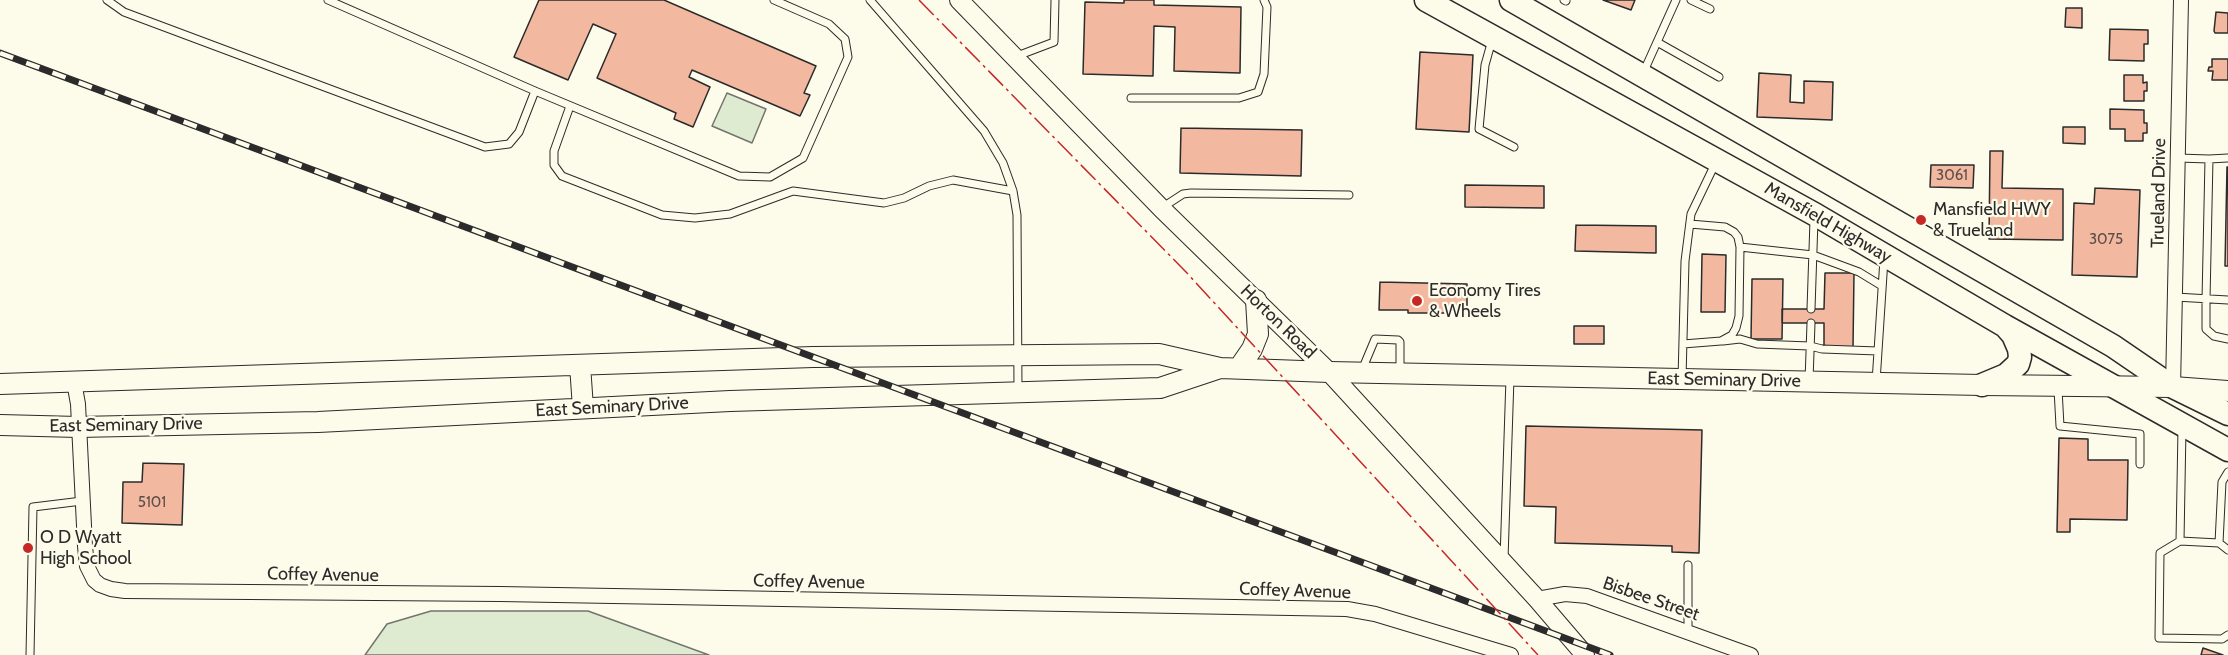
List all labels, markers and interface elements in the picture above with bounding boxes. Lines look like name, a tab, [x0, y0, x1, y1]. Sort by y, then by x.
street label: Trueland Drive	[2147, 138, 2171, 248]
house number: 3061	[1936, 167, 1968, 185]
street label: Mansfield Highway	[1761, 178, 1895, 268]
place label: Mansfield HWY & Trueland	[1933, 199, 2051, 242]
marker: Mansfield HWY & Trueland	[1914, 213, 1928, 227]
house number: 3075	[2089, 231, 2123, 249]
place label: Economy Tires & Wheels	[1429, 280, 1541, 322]
street label: Horton Road	[1236, 281, 1320, 363]
marker: Economy Tires & Wheels	[1410, 294, 1424, 308]
street label: East Seminary Drive	[1647, 368, 1801, 392]
street label: East Seminary Drive	[535, 392, 689, 422]
street label: East Seminary Drive	[49, 413, 203, 437]
house number: 5101	[138, 494, 166, 512]
place label: O D Wyatt High School	[40, 527, 132, 570]
marker: O D Wyatt High School	[21, 541, 35, 555]
street label: Coffey Avenue	[267, 563, 379, 587]
street label: Coffey Avenue	[753, 570, 865, 594]
street label: Bisbee Street	[1600, 572, 1702, 626]
street label: Coffey Avenue	[1239, 578, 1351, 604]

